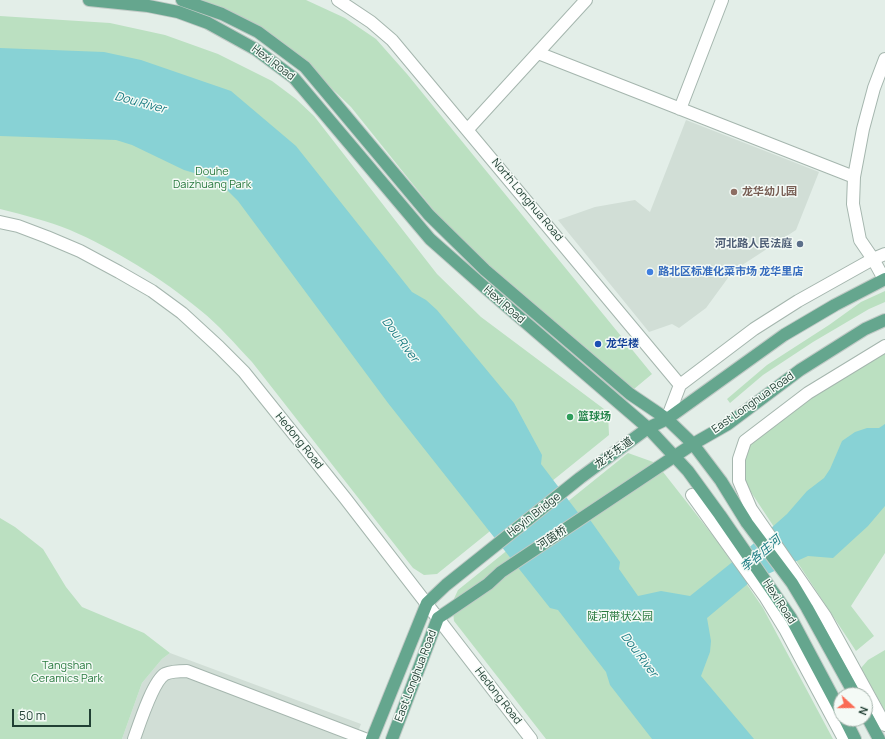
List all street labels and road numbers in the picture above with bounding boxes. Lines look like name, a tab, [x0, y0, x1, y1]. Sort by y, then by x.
street label: Hexi Road	[249, 43, 297, 83]
street label: North Longhua Road	[489, 156, 565, 244]
street label: Hexi Road	[481, 283, 527, 327]
street label: East Longhua Road	[709, 370, 797, 436]
street label: Hedong Road	[272, 410, 326, 472]
street label: 龙华东道	[592, 435, 636, 471]
street label: Heyin Bridge	[505, 490, 563, 540]
street label: 河茵桥	[535, 523, 569, 553]
street label: Hexi Road	[760, 577, 798, 627]
street label: East Longhua Road	[392, 628, 440, 724]
street label: Hedong Road	[472, 665, 524, 727]

